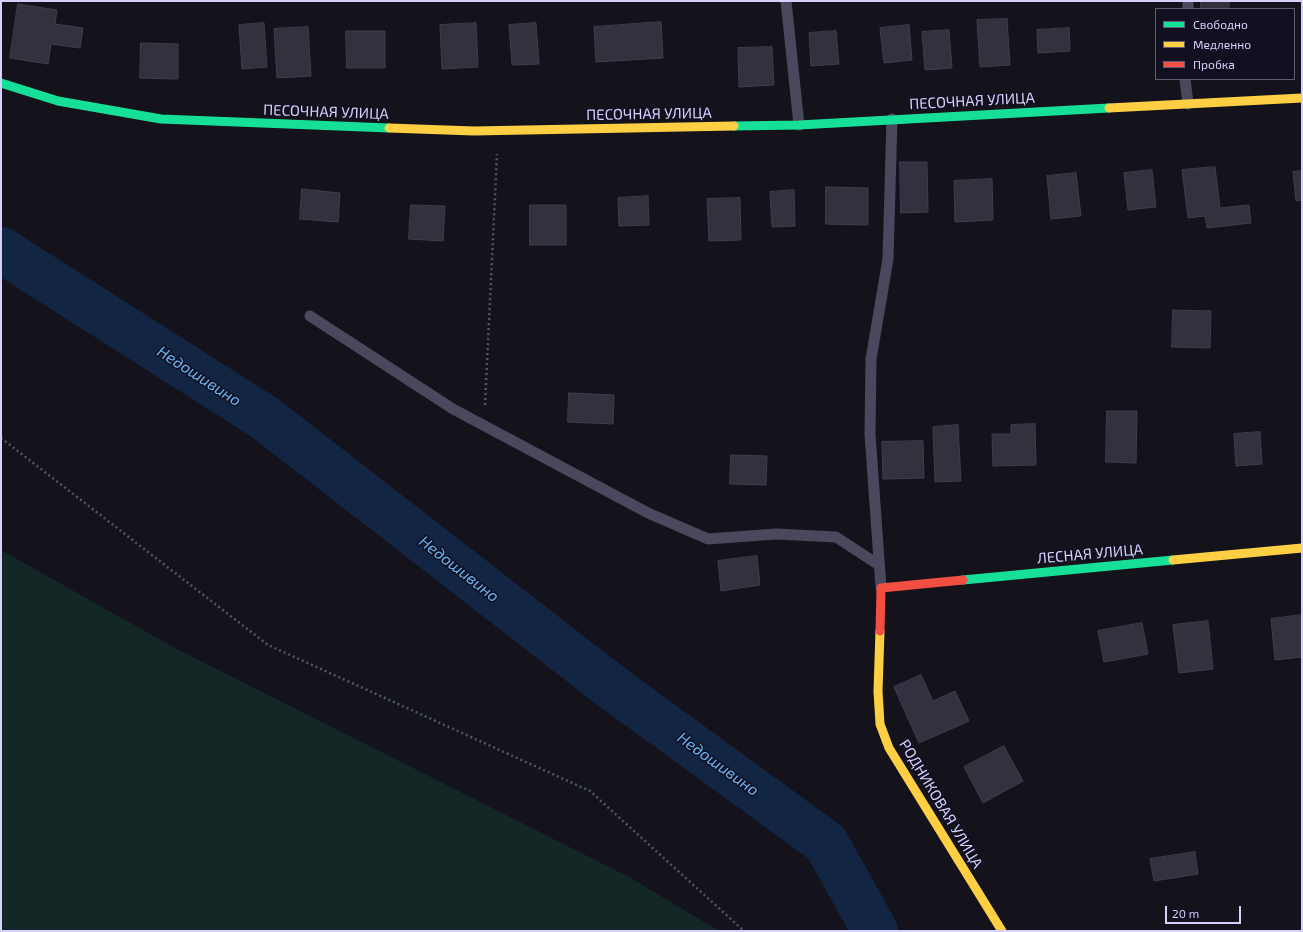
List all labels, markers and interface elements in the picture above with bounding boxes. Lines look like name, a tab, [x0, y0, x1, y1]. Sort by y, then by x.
legend	[1155, 8, 1295, 80]
text: Свободно	[1193, 17, 1248, 31]
text: Медленно	[1193, 37, 1251, 51]
text: Пробка	[1193, 57, 1235, 71]
street label: ПЕСОЧНАЯ УЛИЦА	[909, 89, 1035, 113]
street label: ПЕСОЧНАЯ УЛИЦА	[263, 101, 389, 123]
street label: ПЕСОЧНАЯ УЛИЦА	[586, 104, 712, 124]
water label: Недошивино	[153, 342, 245, 410]
water label: Недошивино	[415, 532, 503, 606]
street label: ЛЕСНАЯ УЛИЦА	[1036, 540, 1144, 568]
water label: Недошивино	[673, 728, 763, 800]
street label: РОДНИКОВАЯ УЛИЦА	[895, 736, 987, 872]
scale bar	[1167, 898, 1243, 924]
text: 20 m	[1172, 906, 1199, 920]

